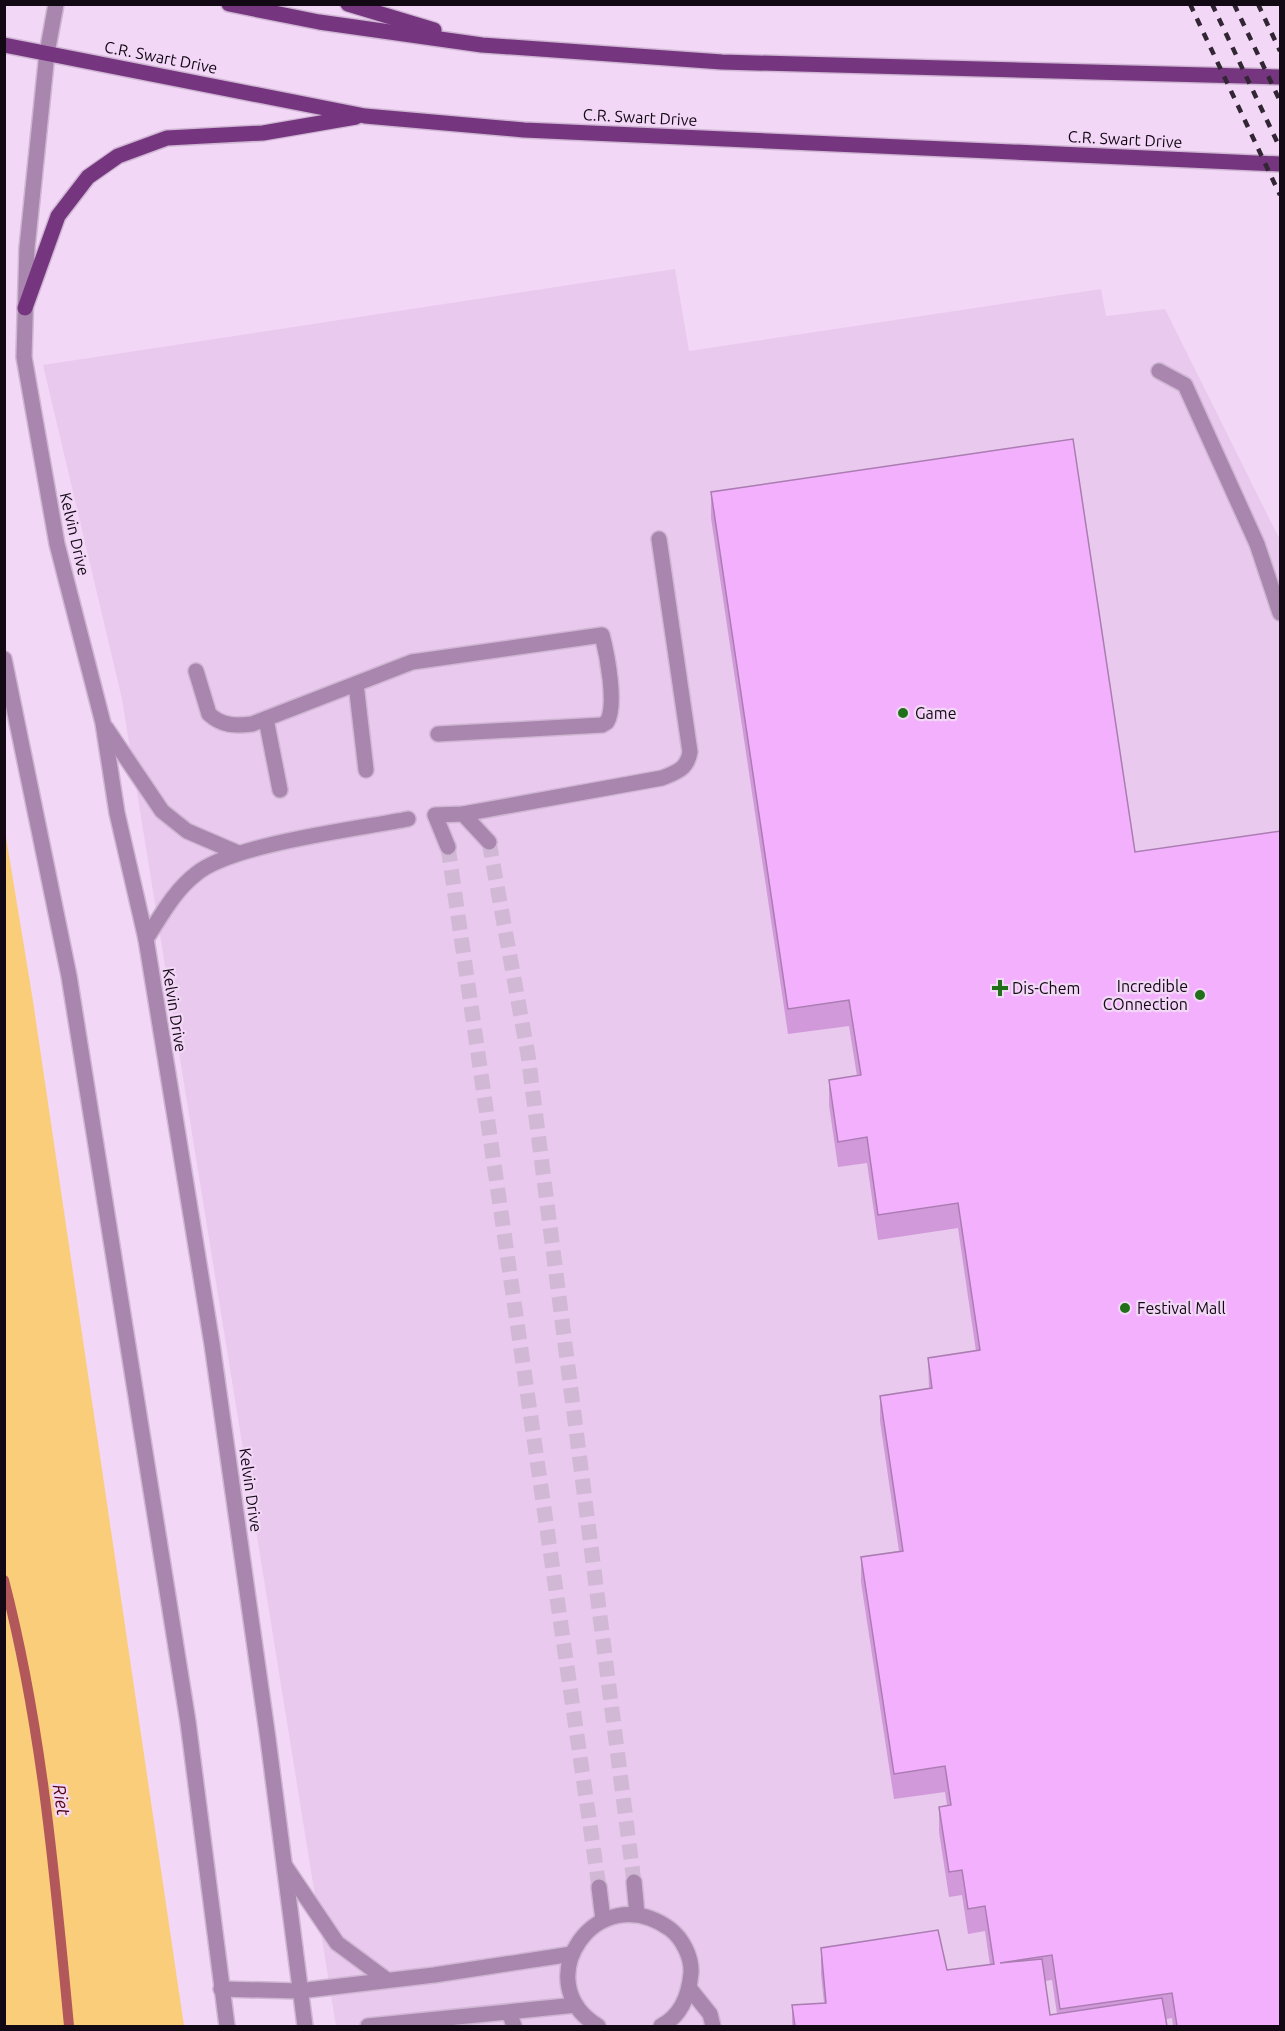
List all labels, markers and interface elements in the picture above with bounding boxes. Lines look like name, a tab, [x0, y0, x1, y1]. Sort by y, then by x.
street label: C.R. Swart Drive	[103, 37, 219, 77]
street label: C.R. Swart Drive	[582, 105, 698, 129]
street label: C.R. Swart Drive	[1067, 127, 1183, 151]
street label: Kelvin Drive	[57, 491, 93, 577]
place label: Game	[915, 704, 956, 722]
marker: Game	[896, 706, 910, 720]
street label: Kelvin Drive	[159, 967, 191, 1053]
place label: Incredible COnnection	[1103, 977, 1188, 1013]
place label: Dis-Chem	[1012, 979, 1080, 997]
marker: Dis-Chem	[993, 981, 1007, 995]
marker: Incredible COnnection	[1193, 988, 1207, 1002]
place label: Festival Mall	[1137, 1299, 1226, 1317]
marker: Festival Mall	[1118, 1301, 1132, 1315]
street label: Kelvin Drive	[236, 1447, 266, 1533]
water label: Riet	[50, 1783, 74, 1818]

